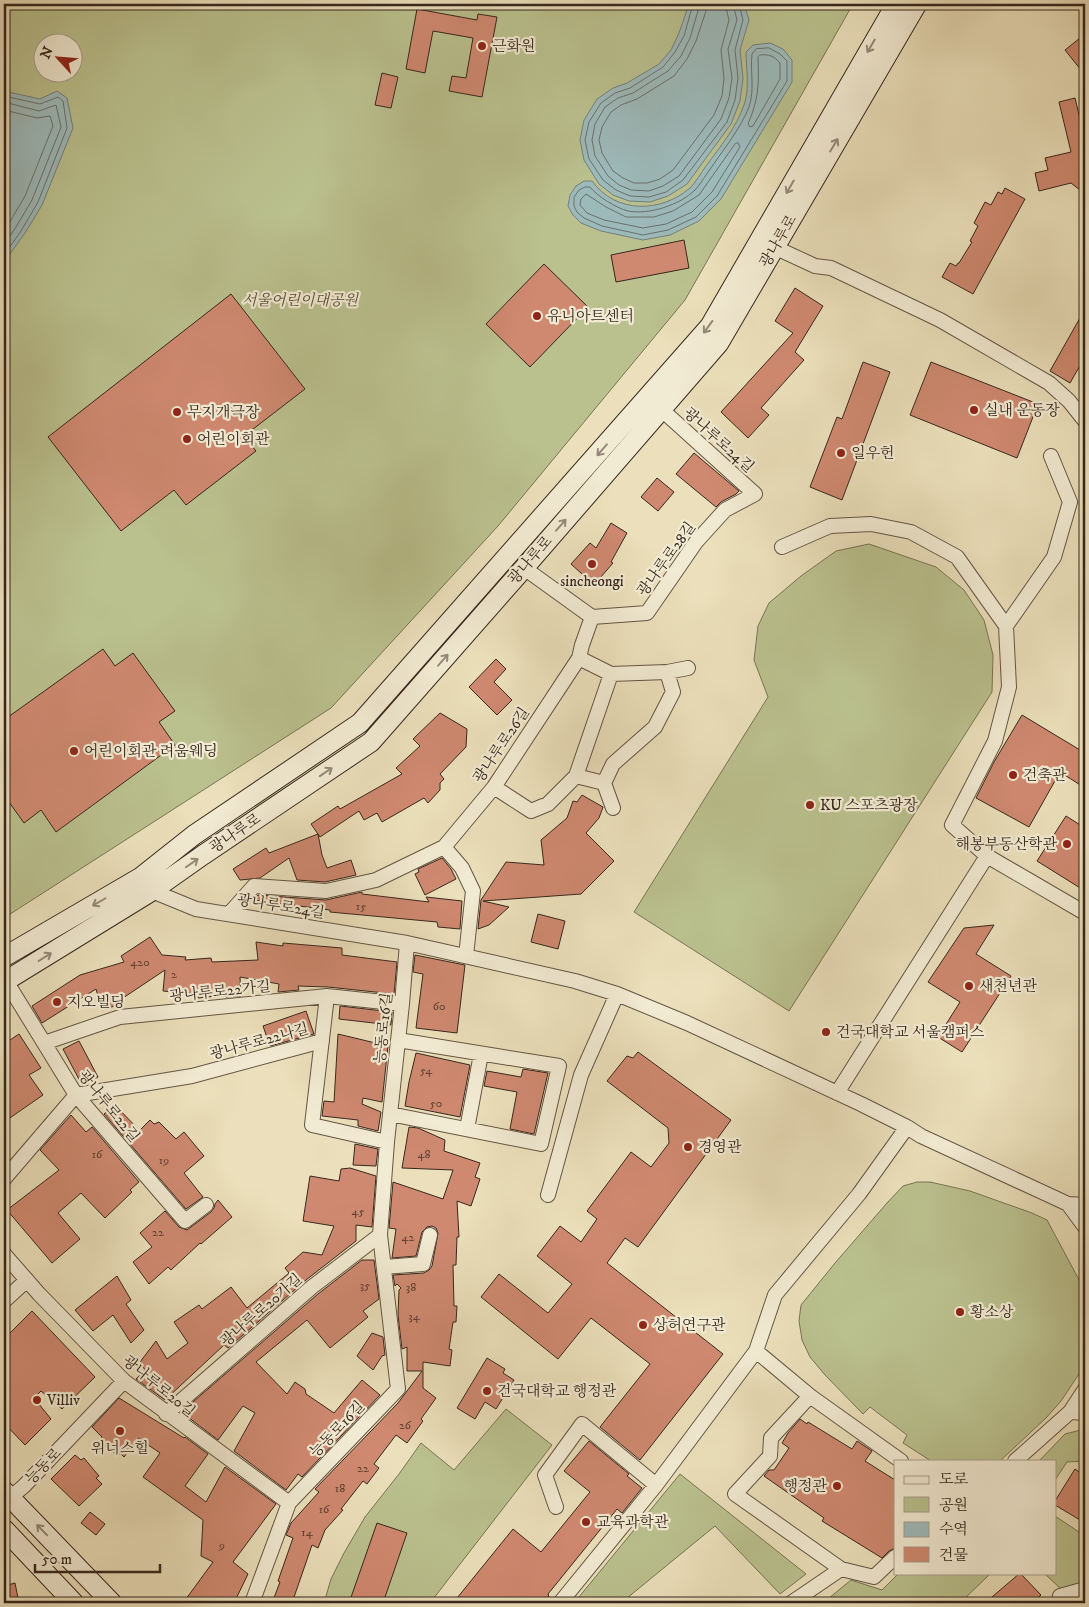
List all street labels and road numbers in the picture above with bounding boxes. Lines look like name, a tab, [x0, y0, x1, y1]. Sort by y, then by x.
street label: 광나루로	[756, 211, 801, 271]
street label: 광나루로24길	[679, 404, 758, 477]
street label: 광나루로28길	[633, 518, 700, 600]
street label: 광나루로	[504, 532, 557, 588]
street label: 광나루로26길	[469, 704, 534, 787]
street label: 광나루로	[206, 809, 265, 857]
street label: 광나루로24길	[236, 890, 326, 923]
street label: 광나루로22가길	[168, 977, 272, 1006]
street label: 능동로16길	[370, 992, 397, 1064]
street label: 광나루로22나길	[208, 1019, 311, 1064]
street label: 광나루로22길	[74, 1066, 143, 1146]
street label: 광나루로20가길	[216, 1270, 306, 1351]
street label: 광나루로20길	[119, 1351, 199, 1421]
street label: 능동로16길	[306, 1397, 369, 1462]
street label: 능동로	[21, 1444, 66, 1489]

